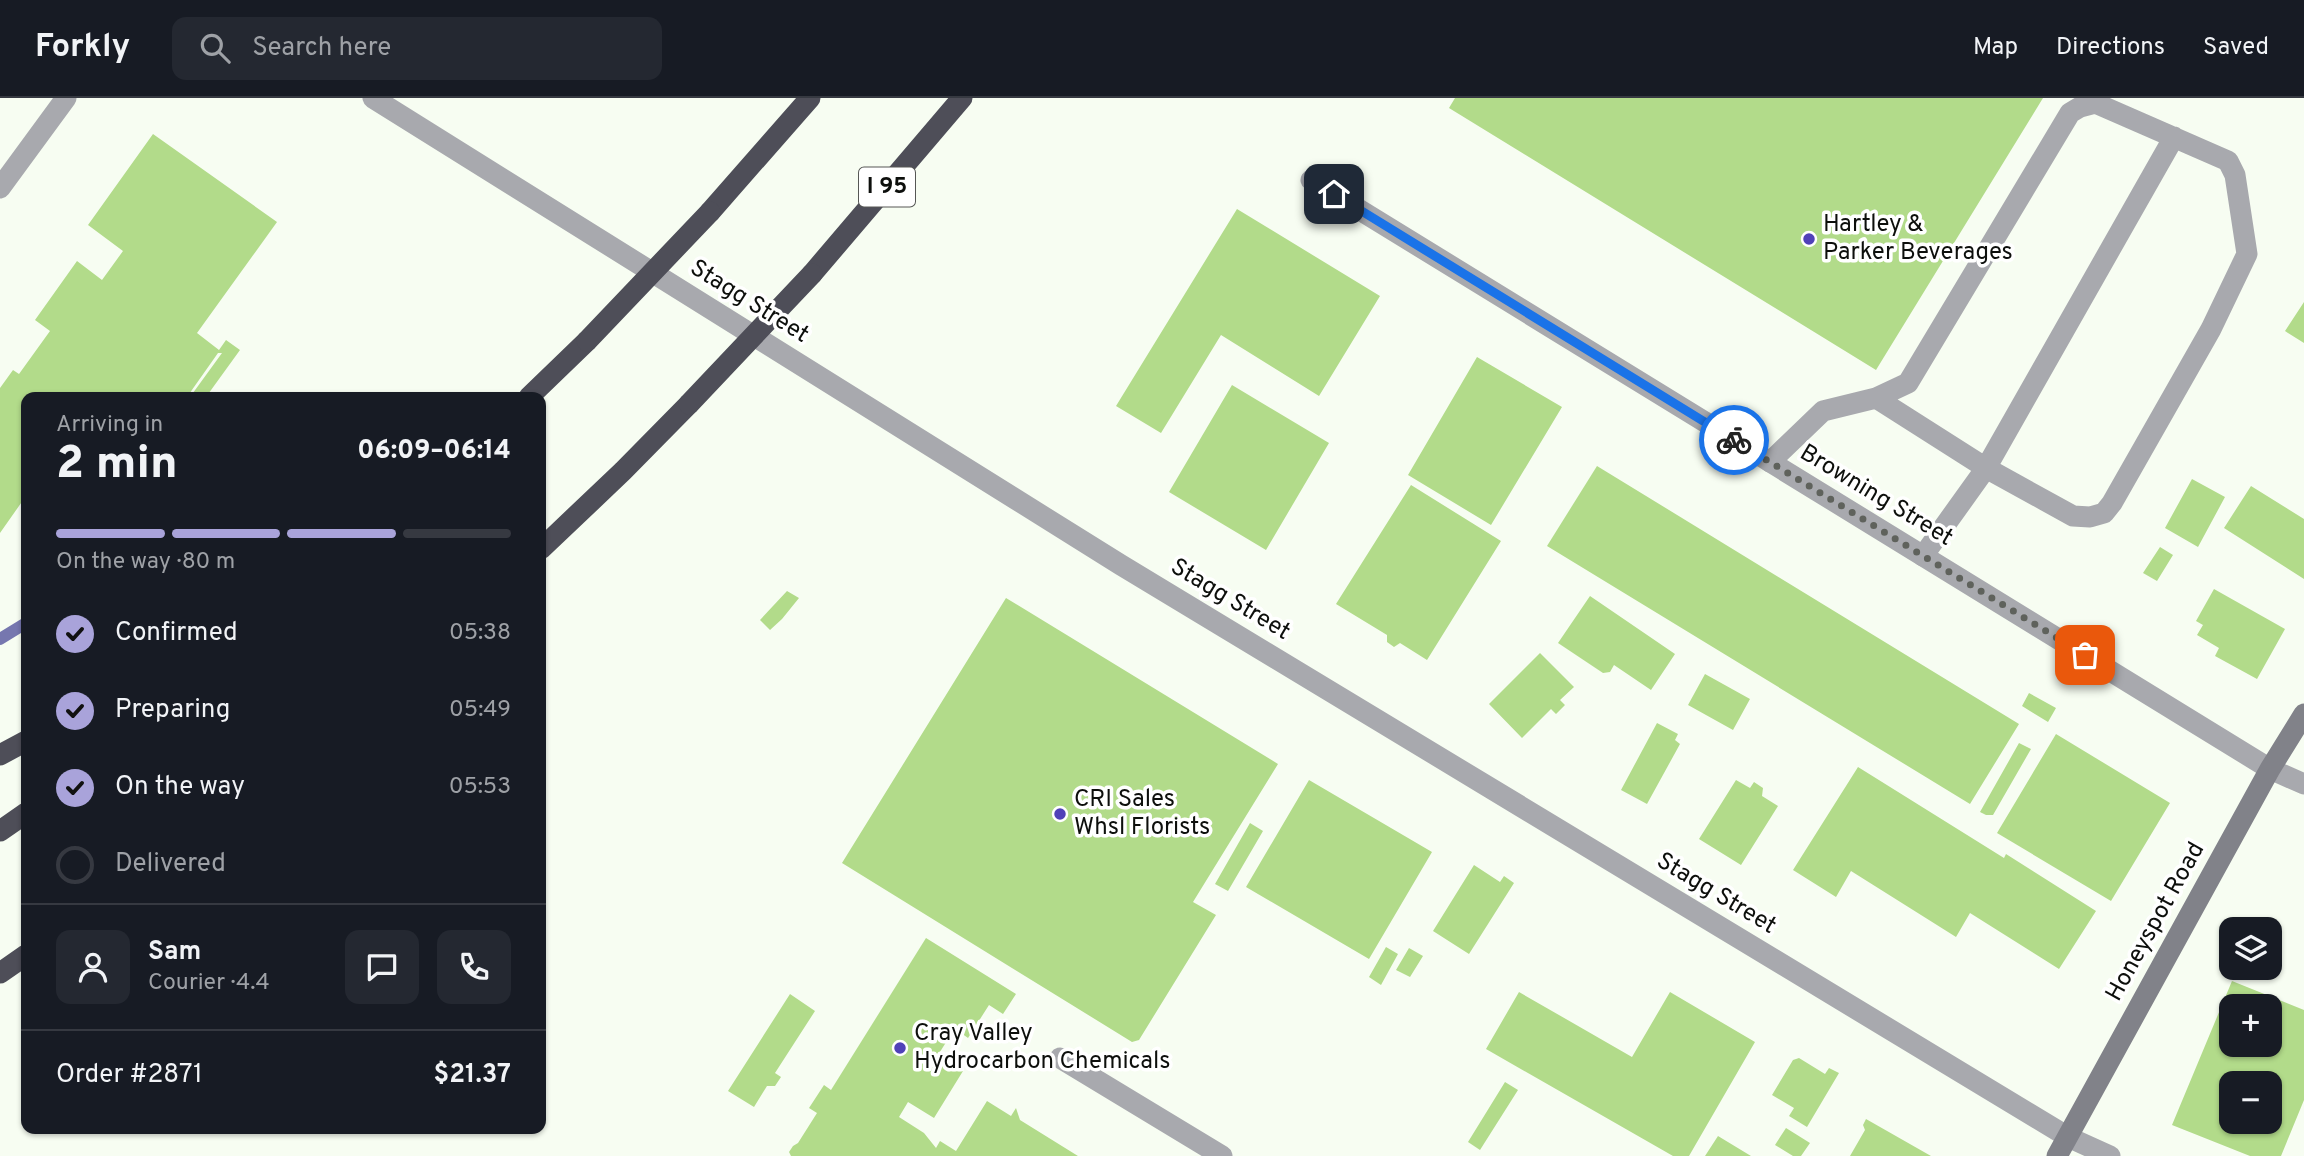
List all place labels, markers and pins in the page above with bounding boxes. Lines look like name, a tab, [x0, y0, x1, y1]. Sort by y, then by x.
pin	[1304, 164, 1364, 224]
place label: Hartley & Parker Beverages	[1823, 210, 2013, 268]
marker: Hartley & Parker Beverages	[1801, 231, 1817, 247]
pin	[2055, 625, 2115, 685]
place label: CRI Sales Whsl Florists	[1074, 785, 1210, 843]
marker: CRI Sales Whsl Florists	[1052, 806, 1068, 822]
place label: Cray Valley Hydrocarbon Chemicals	[914, 1019, 1171, 1077]
marker: Cray Valley Hydrocarbon Chemicals	[892, 1040, 908, 1056]

